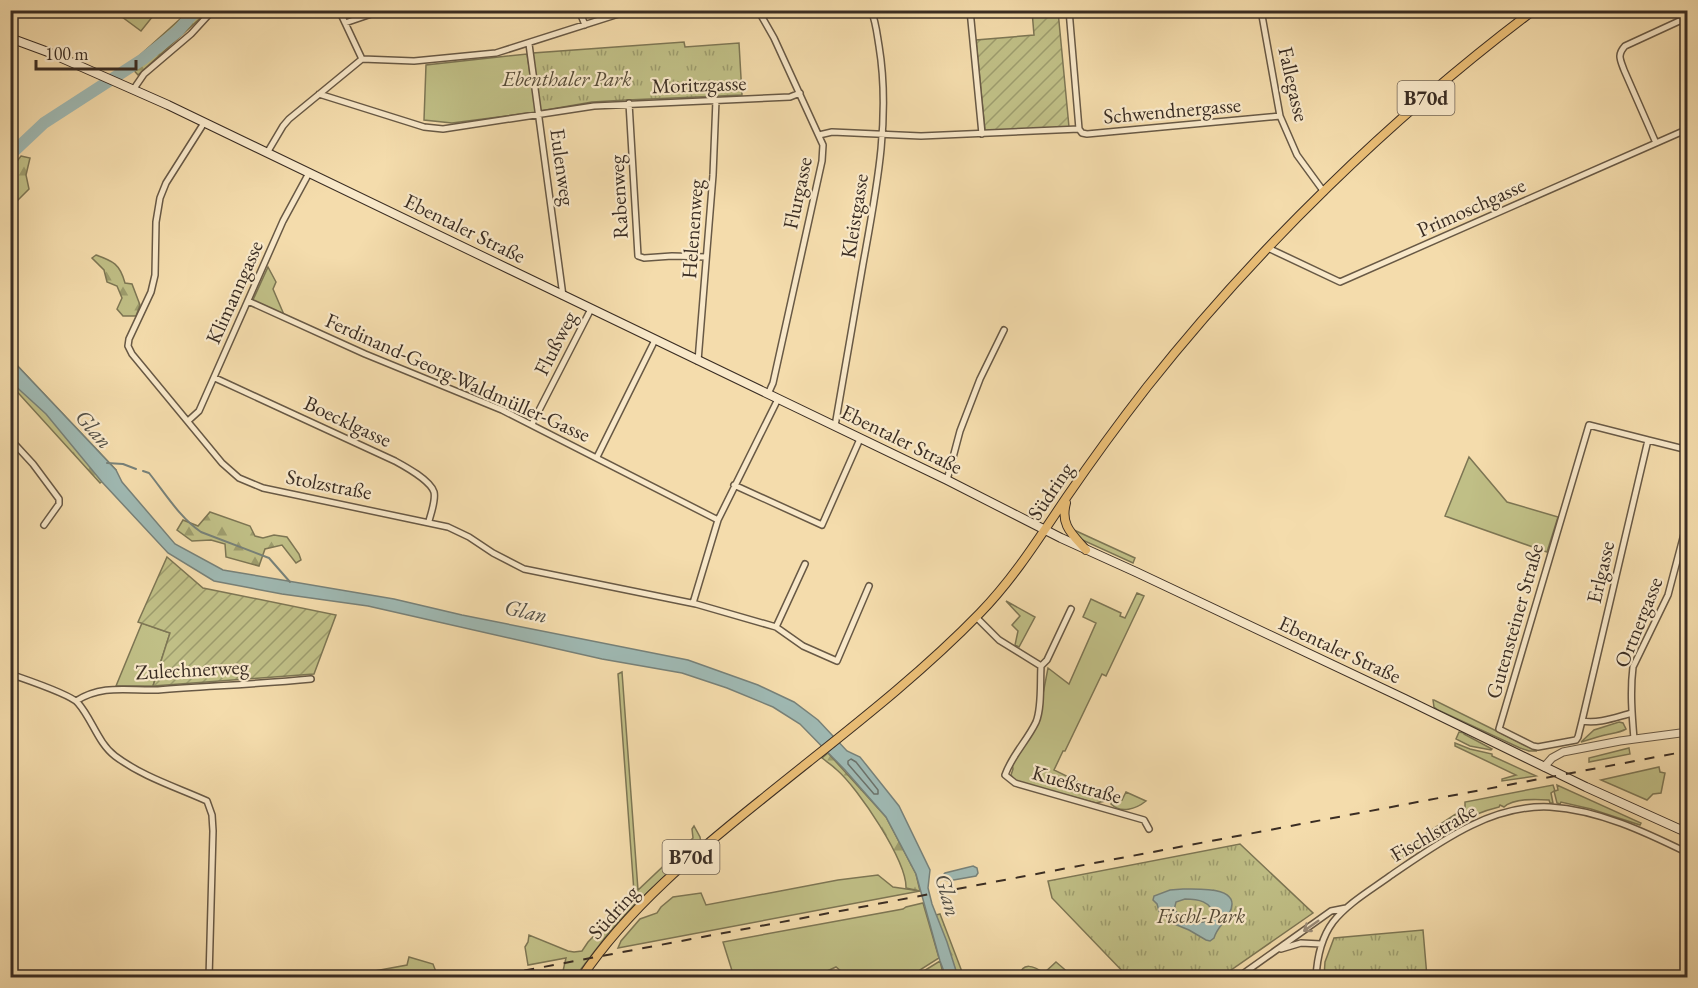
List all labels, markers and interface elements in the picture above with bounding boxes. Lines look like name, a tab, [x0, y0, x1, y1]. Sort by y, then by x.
scale bar	[36, 33, 136, 71]
text: 100 m	[45, 42, 89, 65]
street label: Fallegasse	[1272, 44, 1316, 124]
park label: Ebenthaler Park	[501, 65, 632, 92]
street label: Moritzgasse	[651, 69, 747, 99]
road number: B70d	[1398, 81, 1454, 115]
street label: Schwendnergasse	[1102, 91, 1242, 129]
street label: Eulenweg	[544, 127, 582, 208]
street label: Rabenweg	[602, 153, 634, 240]
street label: Flurgasse	[776, 154, 818, 232]
street label: Primoschgasse	[1413, 171, 1529, 243]
street label: Kleistgasse	[834, 172, 874, 260]
street label: Helenenweg	[675, 178, 709, 280]
street label: Ebentaler Straße	[400, 187, 530, 269]
street label: Klimanngasse	[199, 236, 269, 348]
street label: Ferdinand-Georg-Waldmüller-Gasse	[321, 306, 595, 448]
street label: Flußweg	[527, 306, 583, 380]
street label: Boecklgasse	[300, 389, 396, 453]
street label: Ebentaler Straße	[837, 398, 967, 480]
water label: Glan	[69, 403, 119, 455]
street label: Südring	[1021, 456, 1080, 525]
street label: Stolzstraße	[284, 462, 374, 506]
street label: Erlgasse	[1580, 538, 1620, 606]
street label: Gutensteiner Straße	[1479, 540, 1549, 702]
street label: Ortnergasse	[1608, 573, 1668, 671]
water label: Glan	[502, 592, 550, 630]
street label: Ebentaler Straße	[1275, 609, 1405, 689]
street label: Zulechnerweg	[135, 653, 250, 685]
street label: Kueßstraße	[1029, 758, 1125, 810]
street label: Fischlstraße	[1385, 797, 1481, 867]
road number: B70d	[662, 840, 720, 874]
water label: Glan	[928, 870, 968, 920]
street label: Südring	[582, 879, 645, 945]
park label: Fischl-Park	[1156, 902, 1246, 929]
one-way arrow	[1303, 920, 1320, 932]

